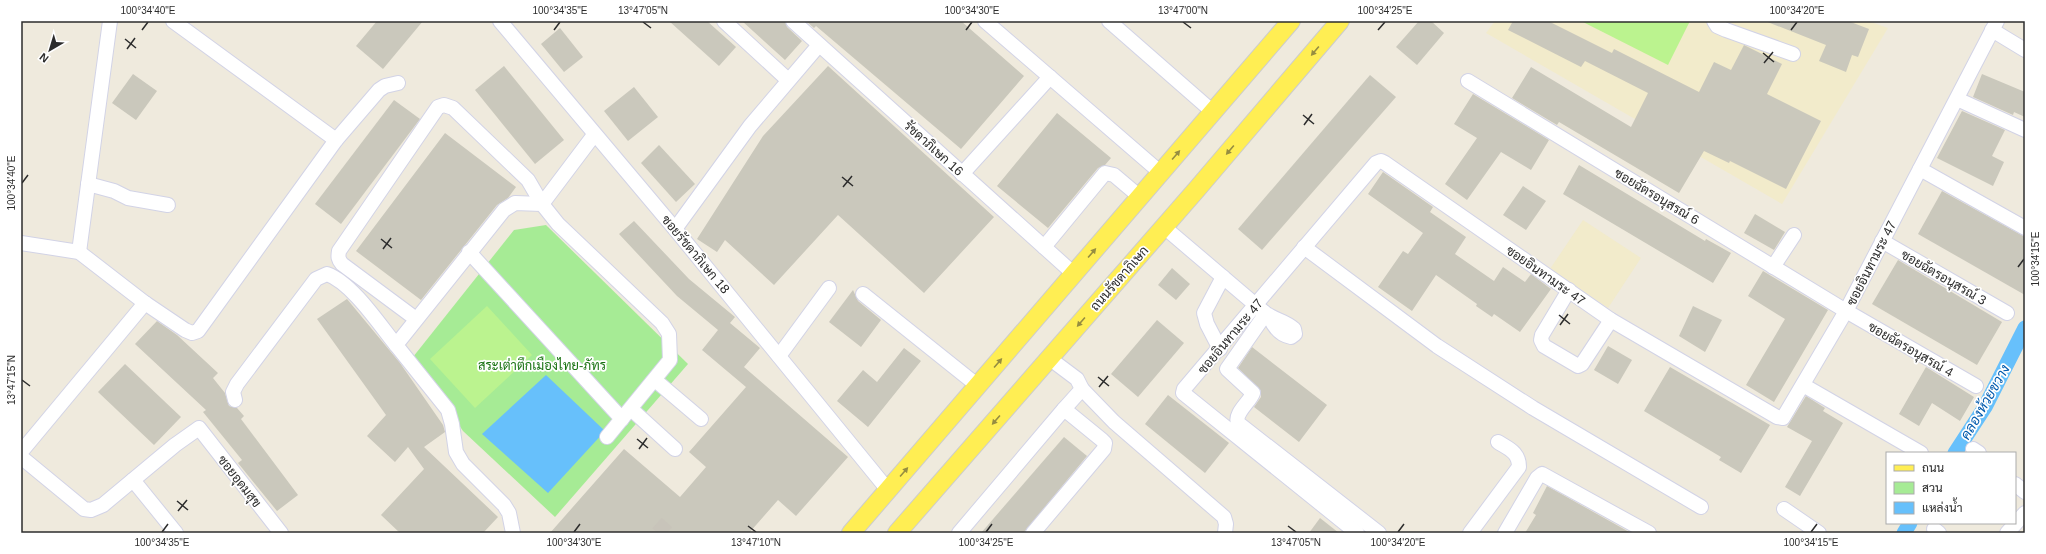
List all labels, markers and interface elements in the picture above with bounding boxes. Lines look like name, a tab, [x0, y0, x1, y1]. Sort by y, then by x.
text: 100°34'40"E	[120, 5, 176, 16]
text: 100°34'35"E	[532, 5, 588, 16]
text: 13°47'05"N	[618, 5, 668, 16]
text: 100°34'30"E	[944, 5, 1000, 16]
text: 13°47'00"N	[1158, 5, 1208, 16]
text: 100°34'25"E	[1357, 5, 1413, 16]
text: 100°34'20"E	[1769, 5, 1825, 16]
north arrow	[30, 30, 70, 70]
one-way arrow	[1310, 45, 1319, 56]
text: N	[37, 51, 51, 65]
street label: รัชดาภิเษก 16	[901, 117, 967, 179]
one-way arrow	[1226, 144, 1235, 155]
one-way arrow	[1172, 149, 1181, 160]
text: 100°34'40"E	[6, 155, 17, 211]
street label: ซอยฉัตรอนุสรณ์ 6	[1611, 164, 1703, 229]
street label: ซอยรัชดาภิเษก 18	[658, 211, 734, 297]
street label: ซอยอินทามระ 47	[1843, 218, 1899, 308]
text: 100°34'15"E	[2030, 231, 2041, 287]
street label: ถนนรัชดาภิเษก	[1087, 242, 1151, 314]
street label: ซอยอินทามระ 47	[1503, 242, 1589, 308]
street label: ซอยฉัตรอนุสรณ์ 3	[1897, 245, 1990, 310]
one-way arrow	[1087, 248, 1096, 259]
street label: ซอยอินทามระ 47	[1194, 295, 1266, 377]
one-way arrow	[1077, 317, 1086, 326]
street label: ซอยฉัตรอนุสรณ์ 4	[1864, 317, 1957, 382]
text: 13°47'15"N	[6, 355, 17, 405]
park label: สระเต่าตึกเมืองไทย-ภัทร	[478, 356, 606, 373]
one-way arrow	[993, 358, 1002, 367]
water label: คลองห้วยขวาง	[1957, 362, 2013, 442]
one-way arrow	[991, 414, 1000, 425]
street label: ซอยอุดมสุข	[213, 452, 264, 511]
legend	[1886, 452, 2016, 524]
text: ถนน	[1922, 461, 1945, 475]
one-way arrow	[899, 467, 908, 476]
text: สวน	[1922, 481, 1943, 495]
text: แหล่งน้ำ	[1922, 497, 1962, 515]
text: 100°34'35"E	[134, 537, 190, 548]
text: 100°34'30"E	[546, 537, 602, 548]
text: 13°47'10"N	[731, 537, 781, 548]
text: 100°34'25"E	[958, 537, 1014, 548]
text: 13°47'05"N	[1271, 537, 1321, 548]
text: 100°34'20"E	[1370, 537, 1426, 548]
text: 100°34'15"E	[1783, 537, 1839, 548]

